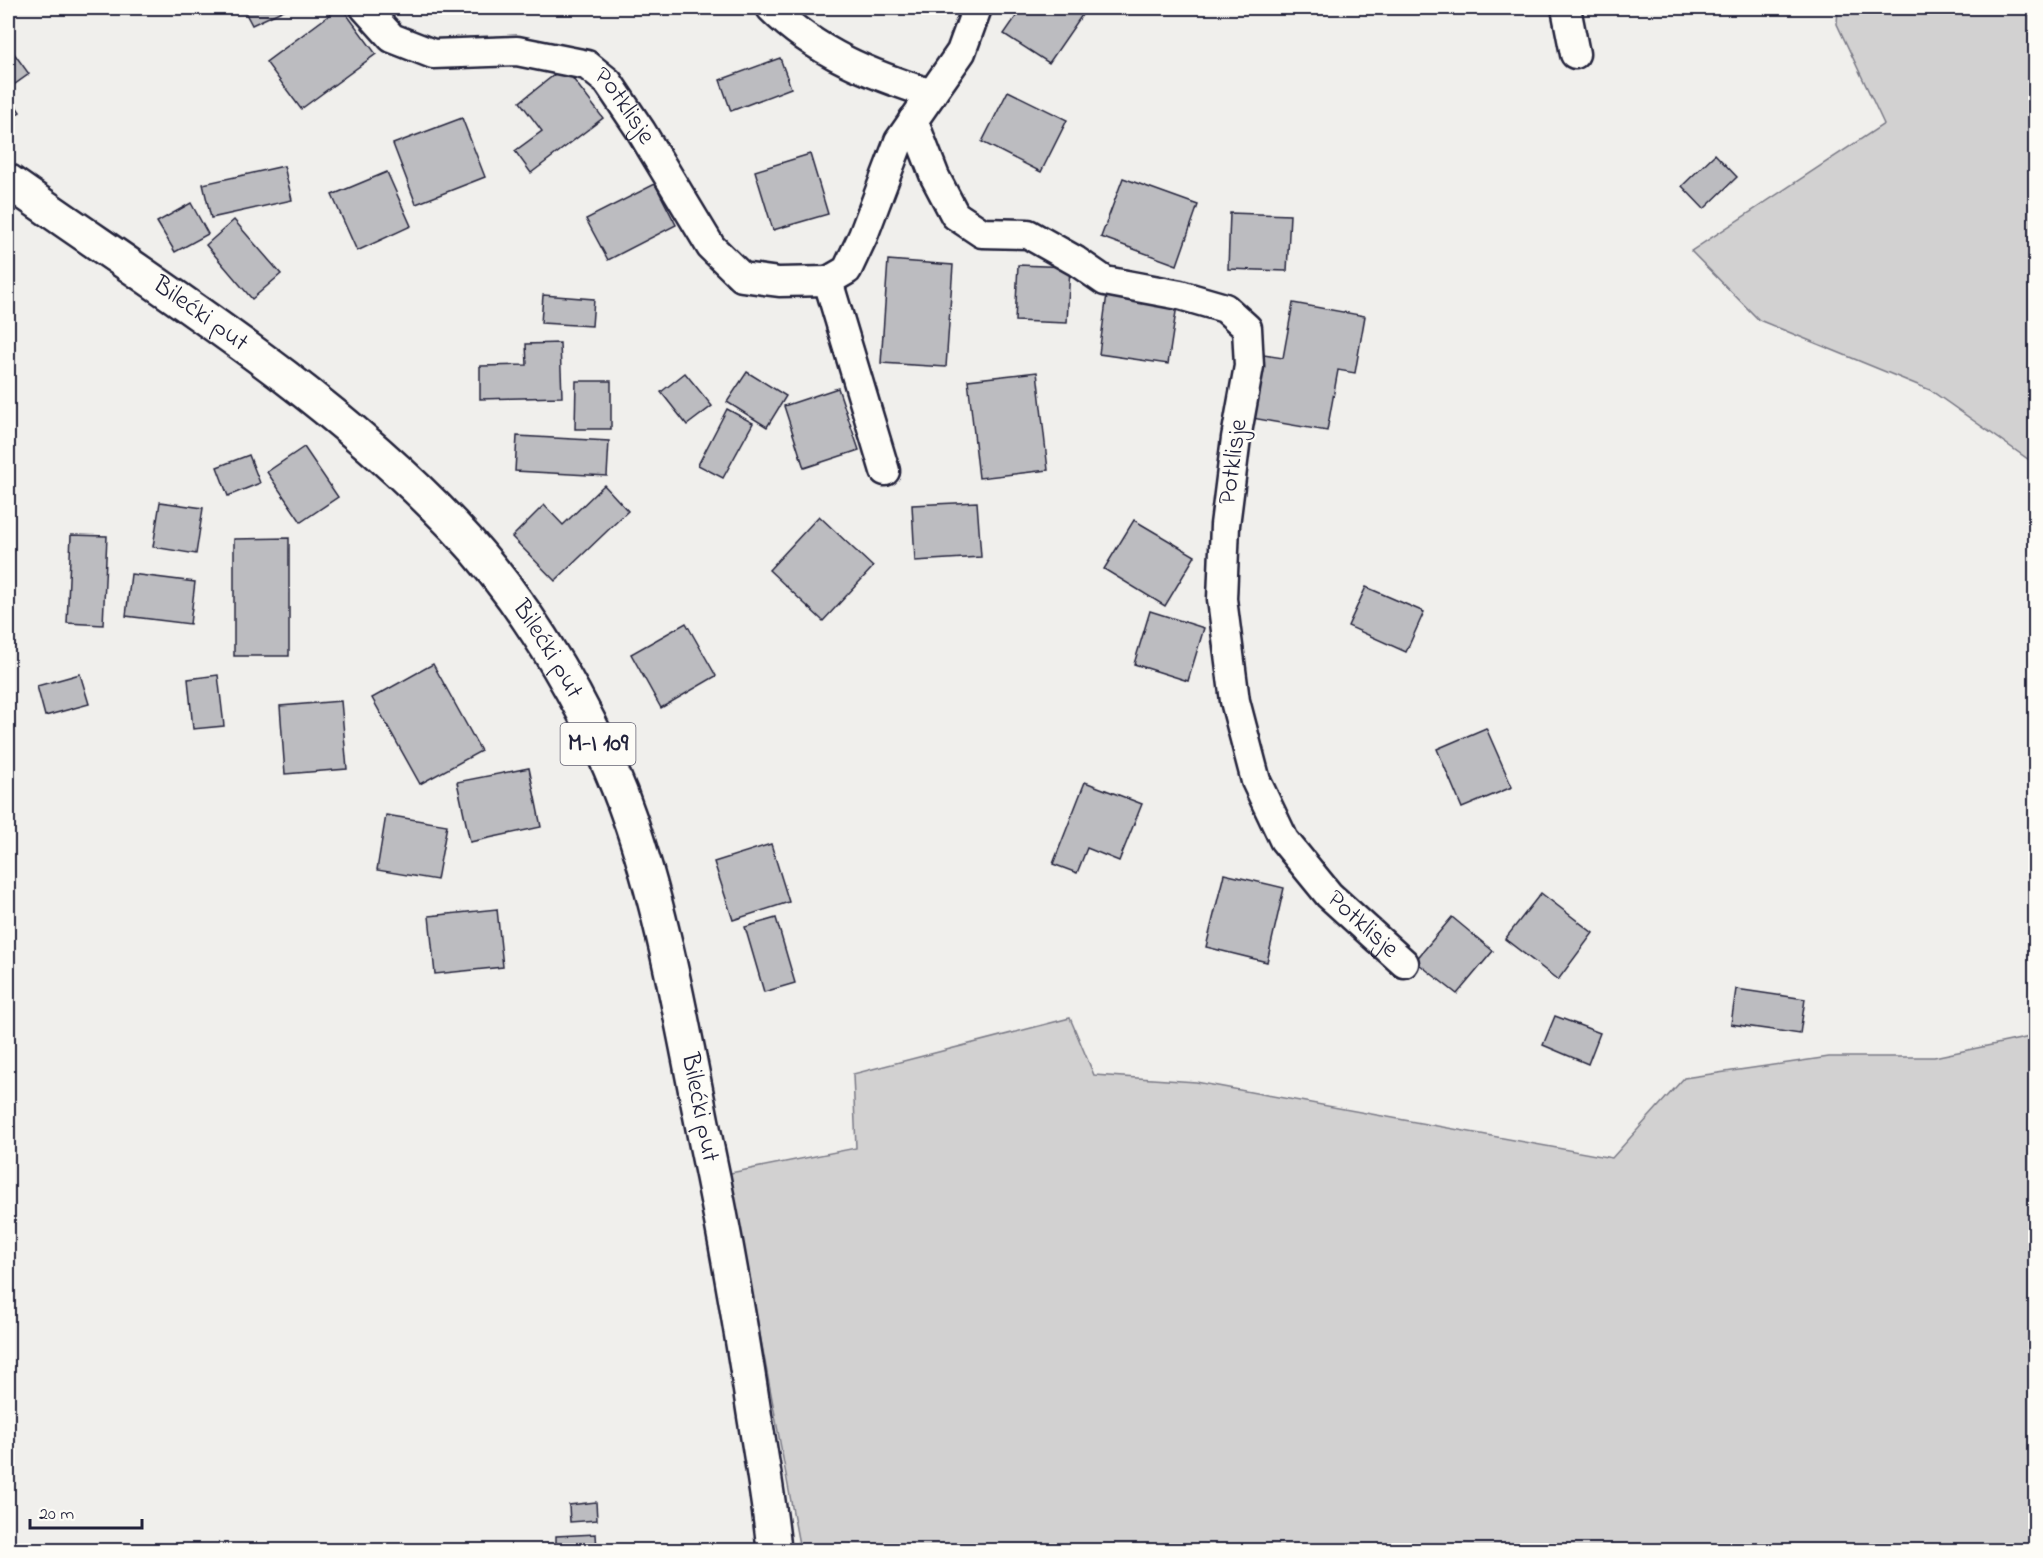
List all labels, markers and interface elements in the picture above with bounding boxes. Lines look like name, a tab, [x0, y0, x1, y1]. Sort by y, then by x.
street label: Potklisje	[585, 58, 664, 152]
street label: Bilećki put	[144, 267, 256, 362]
street label: Potklisje	[1209, 416, 1259, 507]
street label: Bilećki put	[501, 592, 592, 706]
road number: M-I 109	[560, 723, 636, 765]
street label: Potklisje	[1317, 882, 1407, 968]
street label: Bilećki put	[670, 1049, 728, 1166]
scale bar	[30, 1492, 142, 1530]
text: 20 m	[39, 1502, 74, 1528]

